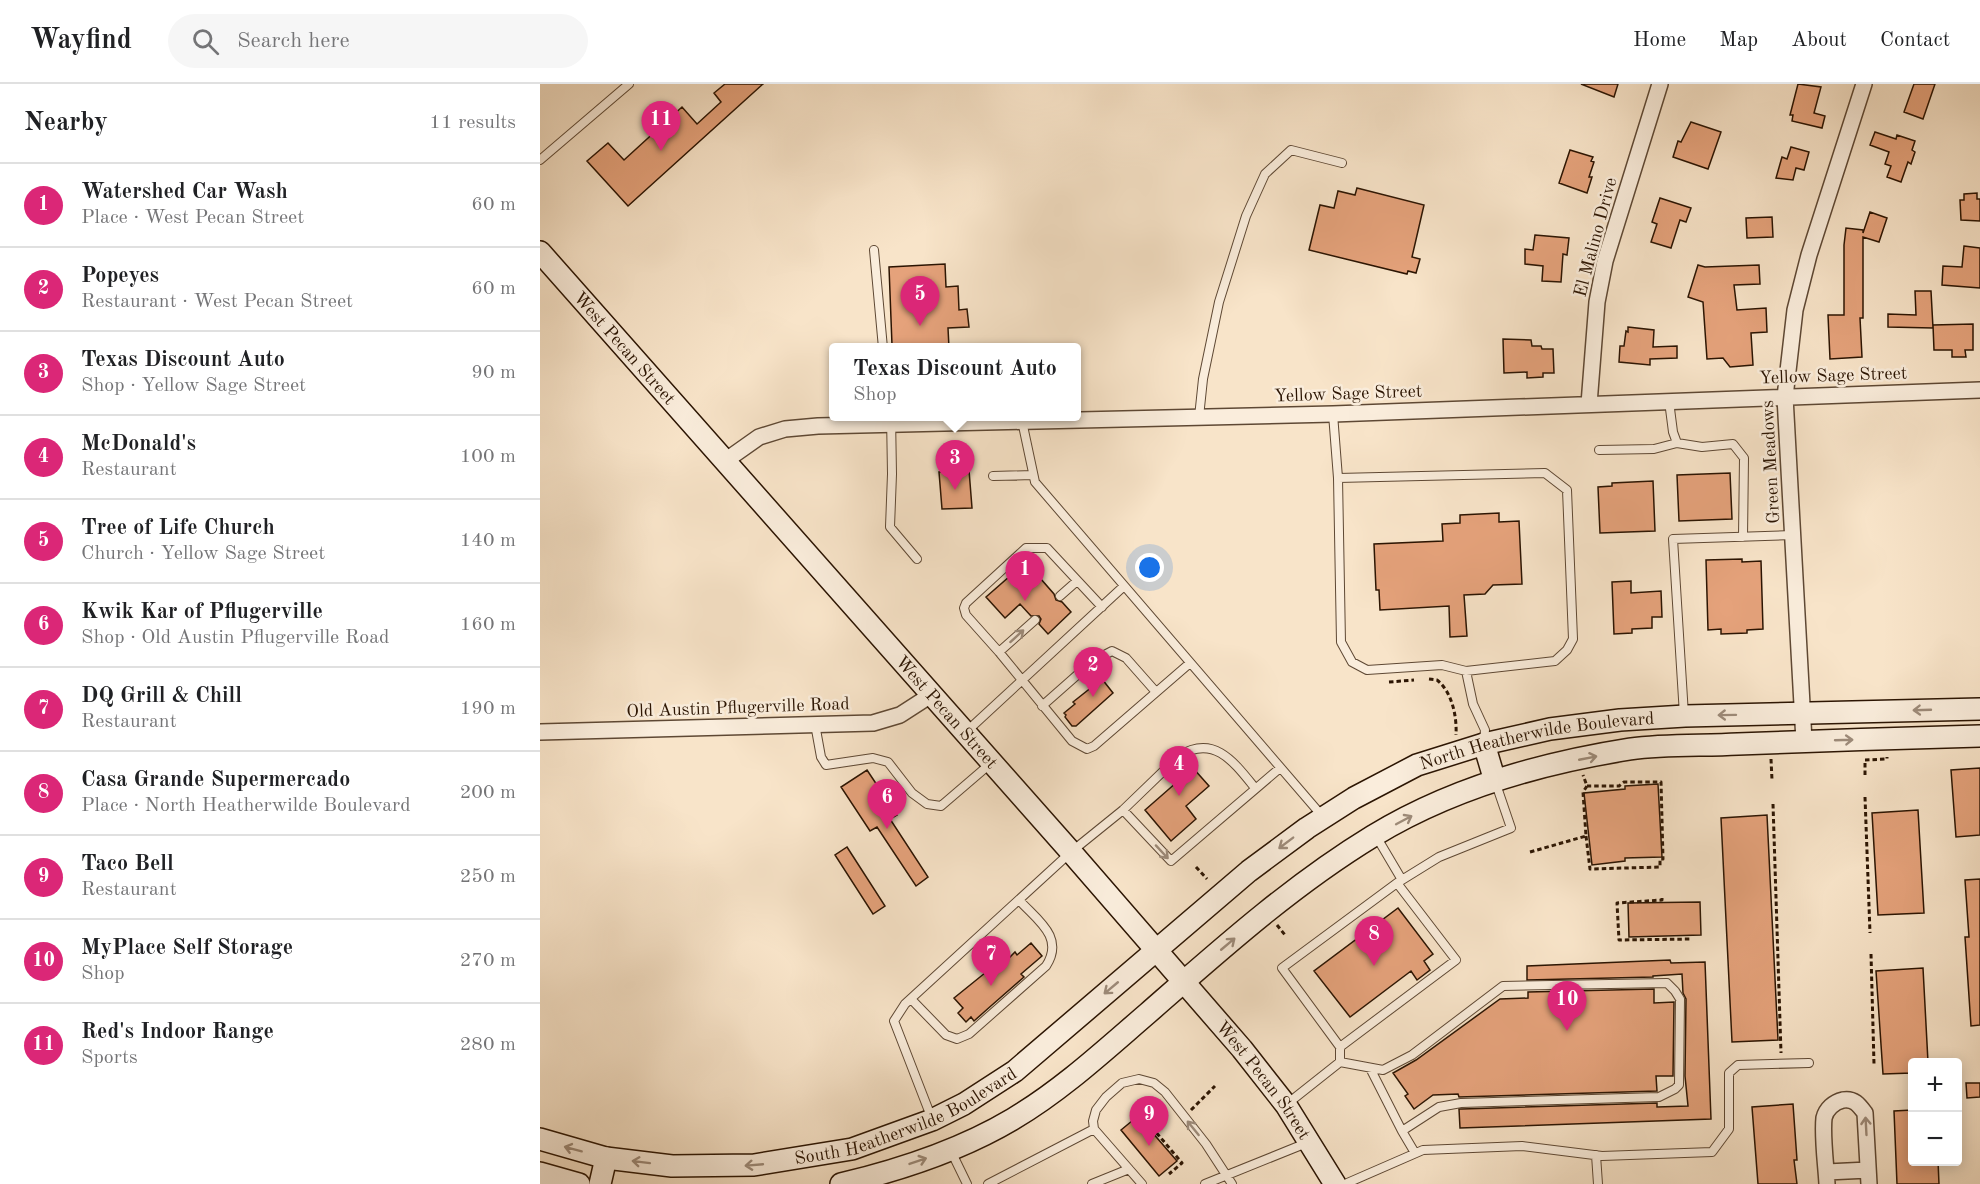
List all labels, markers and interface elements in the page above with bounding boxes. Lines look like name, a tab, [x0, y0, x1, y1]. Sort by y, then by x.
search box	[168, 14, 588, 68]
icon: search	[189, 25, 222, 58]
text: Wayfind	[30, 27, 132, 55]
text: Search here	[237, 30, 350, 52]
text: Home	[1633, 30, 1686, 51]
text: Map	[1719, 30, 1758, 51]
text: About	[1791, 30, 1847, 51]
text: Contact	[1880, 30, 1950, 51]
pin: 11	[642, 101, 680, 151]
text: Nearby	[24, 110, 108, 136]
text: 11 results	[429, 113, 516, 133]
street label: El Malino Drive	[1571, 176, 1621, 299]
text: Watershed Car Wash	[81, 181, 288, 203]
text: 1	[38, 195, 49, 215]
text: 60 m	[471, 195, 516, 215]
text: Place · West Pecan Street	[81, 208, 304, 228]
text: Popeyes	[81, 265, 159, 287]
pin: 5	[900, 276, 940, 326]
text: 2	[38, 279, 49, 299]
text: 60 m	[471, 279, 516, 299]
street label: West Pecan Street	[570, 289, 678, 408]
text: Restaurant · West Pecan Street	[81, 292, 353, 312]
popup	[829, 343, 1081, 421]
text: Texas Discount Auto	[81, 349, 285, 371]
text: Texas Discount Auto	[853, 358, 1057, 380]
text: 3	[38, 363, 49, 383]
text: 90 m	[471, 363, 516, 383]
street label: Yellow Sage Street	[1759, 364, 1907, 388]
text: Shop · Yellow Sage Street	[81, 376, 306, 396]
street label: Yellow Sage Street	[1274, 382, 1422, 406]
text: Shop	[853, 385, 897, 405]
street label: Green Meadows	[1759, 400, 1783, 524]
text: McDonald's	[81, 433, 196, 455]
pin: 3	[936, 440, 974, 490]
text: 4	[38, 447, 49, 467]
text: 100 m	[460, 447, 516, 467]
text: Restaurant	[81, 460, 177, 480]
text: Tree of Life Church	[81, 517, 275, 539]
text: 5	[38, 531, 49, 551]
text: 140 m	[460, 531, 516, 551]
text: Church · Yellow Sage Street	[81, 544, 325, 564]
pin: 1	[1006, 552, 1044, 601]
your location	[1135, 553, 1164, 582]
text: Kwik Kar of Pflugerville	[81, 601, 323, 623]
text: 6	[38, 615, 49, 635]
text: 160 m	[460, 615, 516, 635]
text: Shop · Old Austin Pflugerville Road	[81, 628, 389, 648]
one-way arrow	[1009, 629, 1024, 643]
pin: 2	[1074, 648, 1112, 697]
street label: West Pecan Street	[892, 653, 1001, 772]
text: DQ Grill & Chill	[81, 685, 242, 707]
street label: Old Austin Pflugerville Road	[626, 695, 850, 721]
text: 7	[38, 699, 49, 719]
text: 190 m	[460, 699, 516, 719]
one-way arrow	[1912, 705, 1932, 716]
street label: North Heatherwilde Boulevard	[1418, 710, 1655, 774]
one-way arrow	[1717, 710, 1737, 721]
text: Restaurant	[81, 712, 177, 732]
one-way arrow	[1834, 734, 1854, 746]
pin: 4	[1160, 746, 1198, 796]
one-way arrow	[1577, 752, 1597, 763]
text: Casa Grande Supermercado	[81, 769, 350, 791]
pin: 6	[868, 780, 906, 829]
text: 8	[38, 783, 49, 803]
text: 200 m	[460, 783, 516, 803]
text: Place · North Heatherwilde Boulevard	[81, 796, 411, 816]
one-way arrow	[1394, 814, 1412, 825]
one-way arrow	[1279, 837, 1295, 850]
one-way arrow	[1155, 845, 1170, 860]
text: Taco Bell	[81, 853, 174, 875]
text: 9	[38, 867, 49, 887]
text: 250 m	[460, 867, 516, 887]
text: Restaurant	[81, 880, 177, 900]
pin: 8	[1354, 916, 1394, 966]
pin: 7	[972, 936, 1010, 986]
text: MyPlace Self Storage	[81, 937, 293, 959]
one-way arrow	[1220, 938, 1236, 951]
text: 10	[32, 951, 55, 971]
text: 270 m	[460, 951, 516, 971]
text: Shop	[81, 964, 125, 984]
one-way arrow	[1103, 982, 1119, 995]
pin: 10	[1548, 982, 1586, 1031]
street label: West Pecan Street	[1212, 1018, 1313, 1143]
text: Red's Indoor Range	[81, 1021, 274, 1043]
text: 11	[32, 1035, 55, 1055]
text: 280 m	[460, 1035, 516, 1055]
text: Sports	[81, 1048, 138, 1068]
map controls	[1908, 1058, 1962, 1166]
button: +	[1908, 1058, 1962, 1112]
street label: South Heatherwilde Boulevard	[793, 1065, 1020, 1168]
pin: 9	[1130, 1096, 1168, 1146]
button: −	[1908, 1112, 1962, 1166]
one-way arrow	[1860, 1116, 1871, 1136]
one-way arrow	[1186, 1120, 1199, 1136]
one-way arrow	[564, 1143, 583, 1154]
one-way arrow	[908, 1155, 926, 1166]
one-way arrow	[631, 1157, 651, 1168]
one-way arrow	[745, 1160, 765, 1171]

